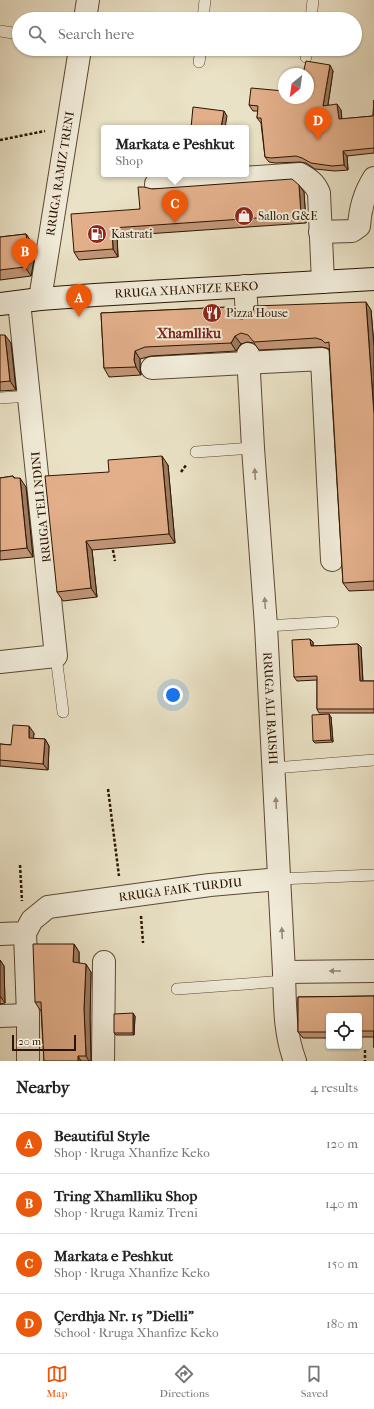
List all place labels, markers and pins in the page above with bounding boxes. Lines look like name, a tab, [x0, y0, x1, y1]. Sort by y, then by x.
pin: D	[305, 107, 331, 140]
pin: C	[162, 190, 188, 223]
shop icon: Sallon G&E	[233, 205, 255, 227]
place label: Sallon G&E	[258, 209, 318, 223]
fuel station icon: Kastrati	[86, 223, 108, 245]
place label: Kastrati	[111, 227, 153, 241]
pin: B	[12, 238, 38, 271]
pin: A	[66, 284, 92, 317]
restaurant icon: Pizza House	[201, 302, 223, 324]
place label: Pizza House	[226, 306, 288, 320]

